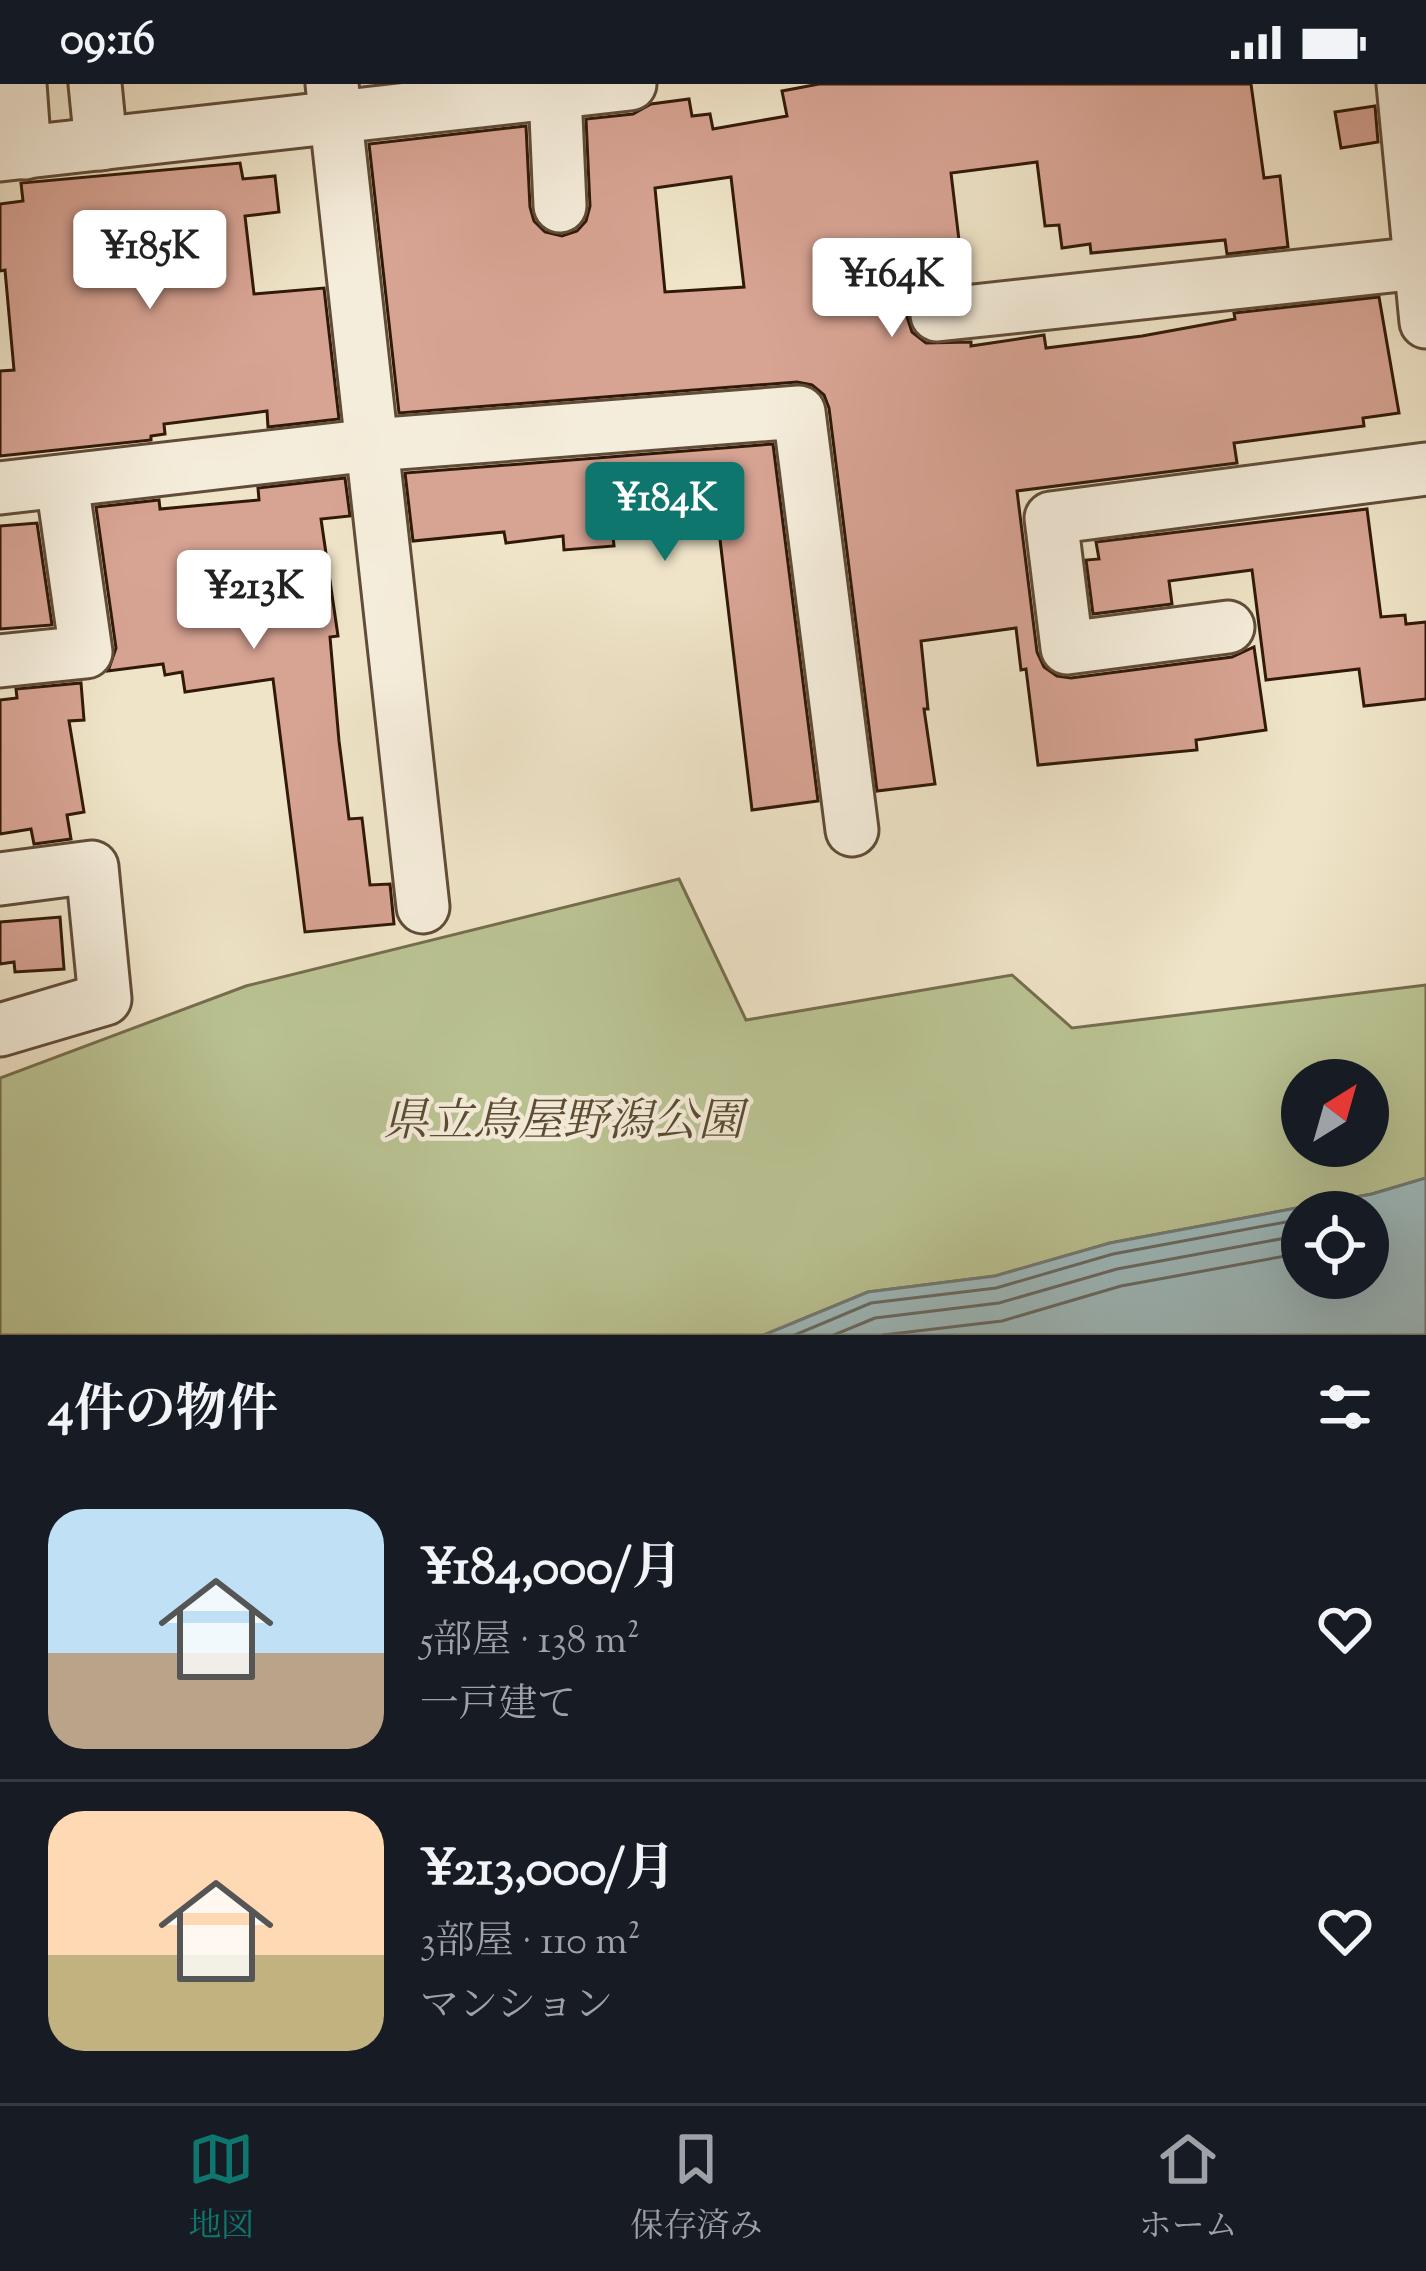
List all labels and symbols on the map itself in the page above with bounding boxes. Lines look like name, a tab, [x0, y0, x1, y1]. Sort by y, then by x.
pin: ¥185K	[66, 210, 234, 312]
pin: ¥164K	[808, 238, 976, 340]
pin: ¥184K	[581, 462, 749, 564]
pin: ¥213K	[170, 550, 338, 652]
north arrow	[1281, 1059, 1389, 1167]
park label: 県立鳥屋野潟公園	[383, 1092, 750, 1157]

